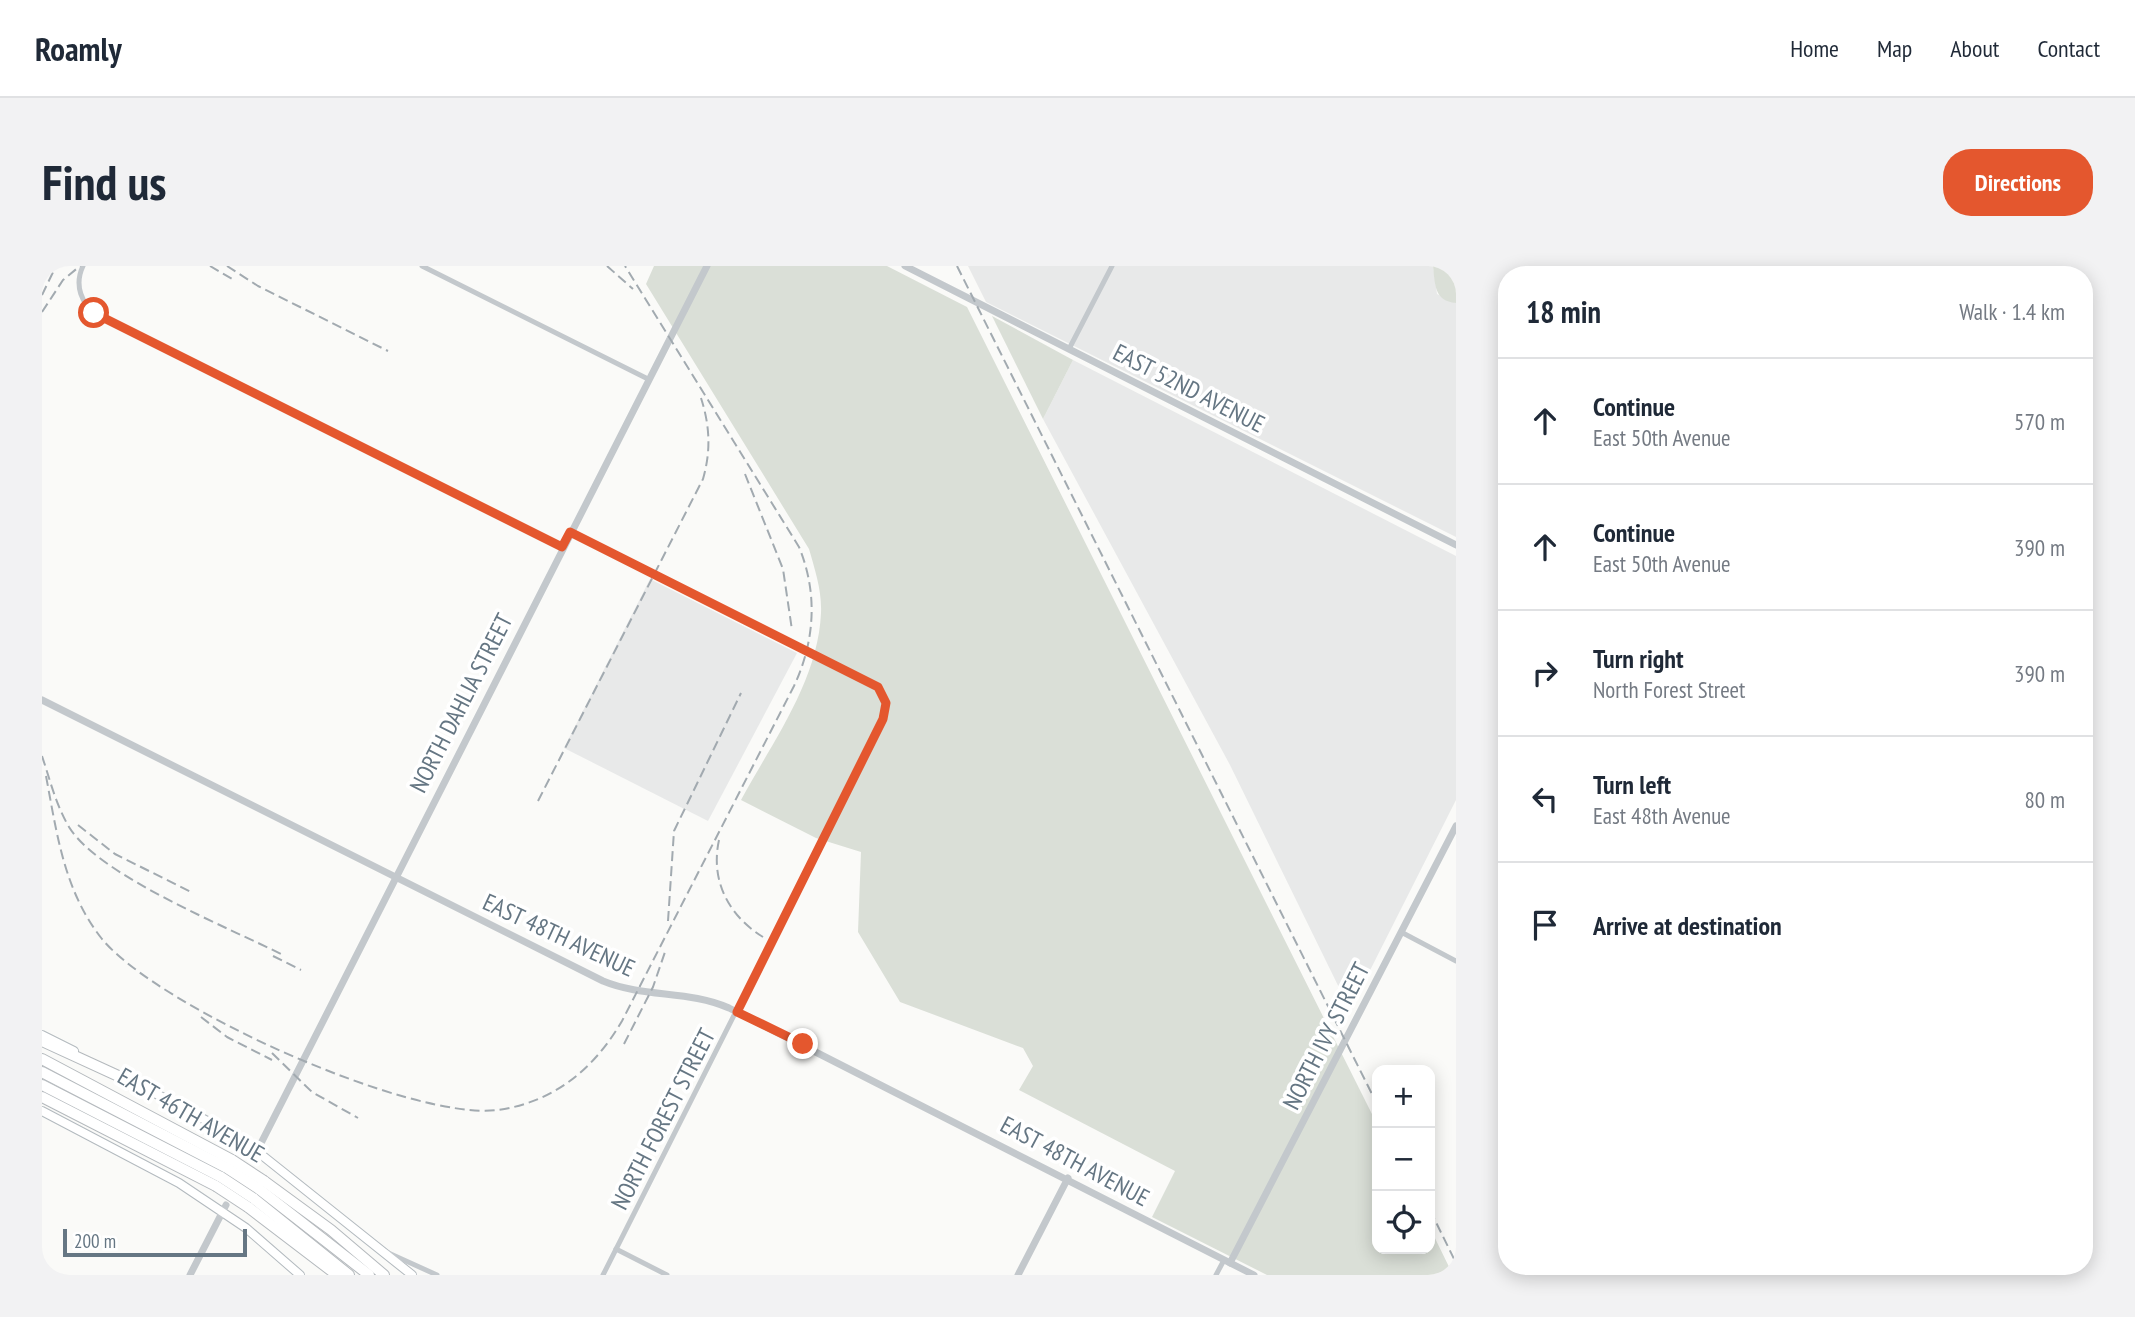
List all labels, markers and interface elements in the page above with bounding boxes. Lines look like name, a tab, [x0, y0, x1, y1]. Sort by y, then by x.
text: Roamly	[35, 27, 122, 70]
text: Home	[1790, 33, 1839, 64]
text: Map	[1877, 33, 1912, 64]
text: About	[1950, 33, 1999, 64]
text: Contact	[2037, 33, 2100, 64]
button: Directions	[1943, 149, 2093, 216]
text: Find us	[42, 150, 166, 214]
text: 18 min	[1526, 292, 1601, 331]
route start	[78, 297, 109, 328]
text: Walk · 1.4 km	[1959, 297, 2065, 326]
street label: EAST 52ND AVENUE	[1108, 336, 1270, 440]
text: Continue	[1593, 390, 1675, 423]
icon: ahead	[1526, 402, 1564, 440]
text: 570 m	[2014, 407, 2065, 436]
text: East 50th Avenue	[1593, 423, 1731, 452]
text: Continue	[1593, 516, 1675, 549]
icon: ahead	[1526, 528, 1564, 566]
text: 390 m	[2014, 533, 2065, 562]
text: East 50th Avenue	[1593, 549, 1731, 578]
street label: NORTH DAHLIA STREET	[403, 608, 520, 798]
text: Turn right	[1593, 642, 1684, 675]
icon: right	[1526, 654, 1564, 692]
text: 390 m	[2014, 659, 2065, 688]
text: North Forest Street	[1593, 675, 1745, 704]
text: Turn left	[1593, 768, 1671, 801]
icon: left	[1526, 780, 1564, 818]
text: 80 m	[2024, 785, 2065, 814]
text: East 48th Avenue	[1593, 801, 1731, 830]
street label: EAST 48TH AVENUE	[478, 886, 640, 984]
icon: arrive	[1526, 906, 1564, 944]
text: Arrive at destination	[1593, 909, 1782, 942]
street label: NORTH IVY STREET	[1276, 957, 1376, 1115]
street label: NORTH FOREST STREET	[604, 1023, 722, 1215]
route end	[787, 1028, 818, 1059]
street label: EAST 46TH AVENUE	[112, 1061, 270, 1169]
map controls	[1372, 1065, 1435, 1254]
button: +	[1372, 1065, 1435, 1128]
street label: EAST 48TH AVENUE	[995, 1109, 1155, 1213]
button: −	[1372, 1128, 1435, 1191]
button: locate	[1372, 1191, 1435, 1254]
scale bar	[63, 1226, 247, 1258]
text: 200 m	[74, 1229, 116, 1253]

